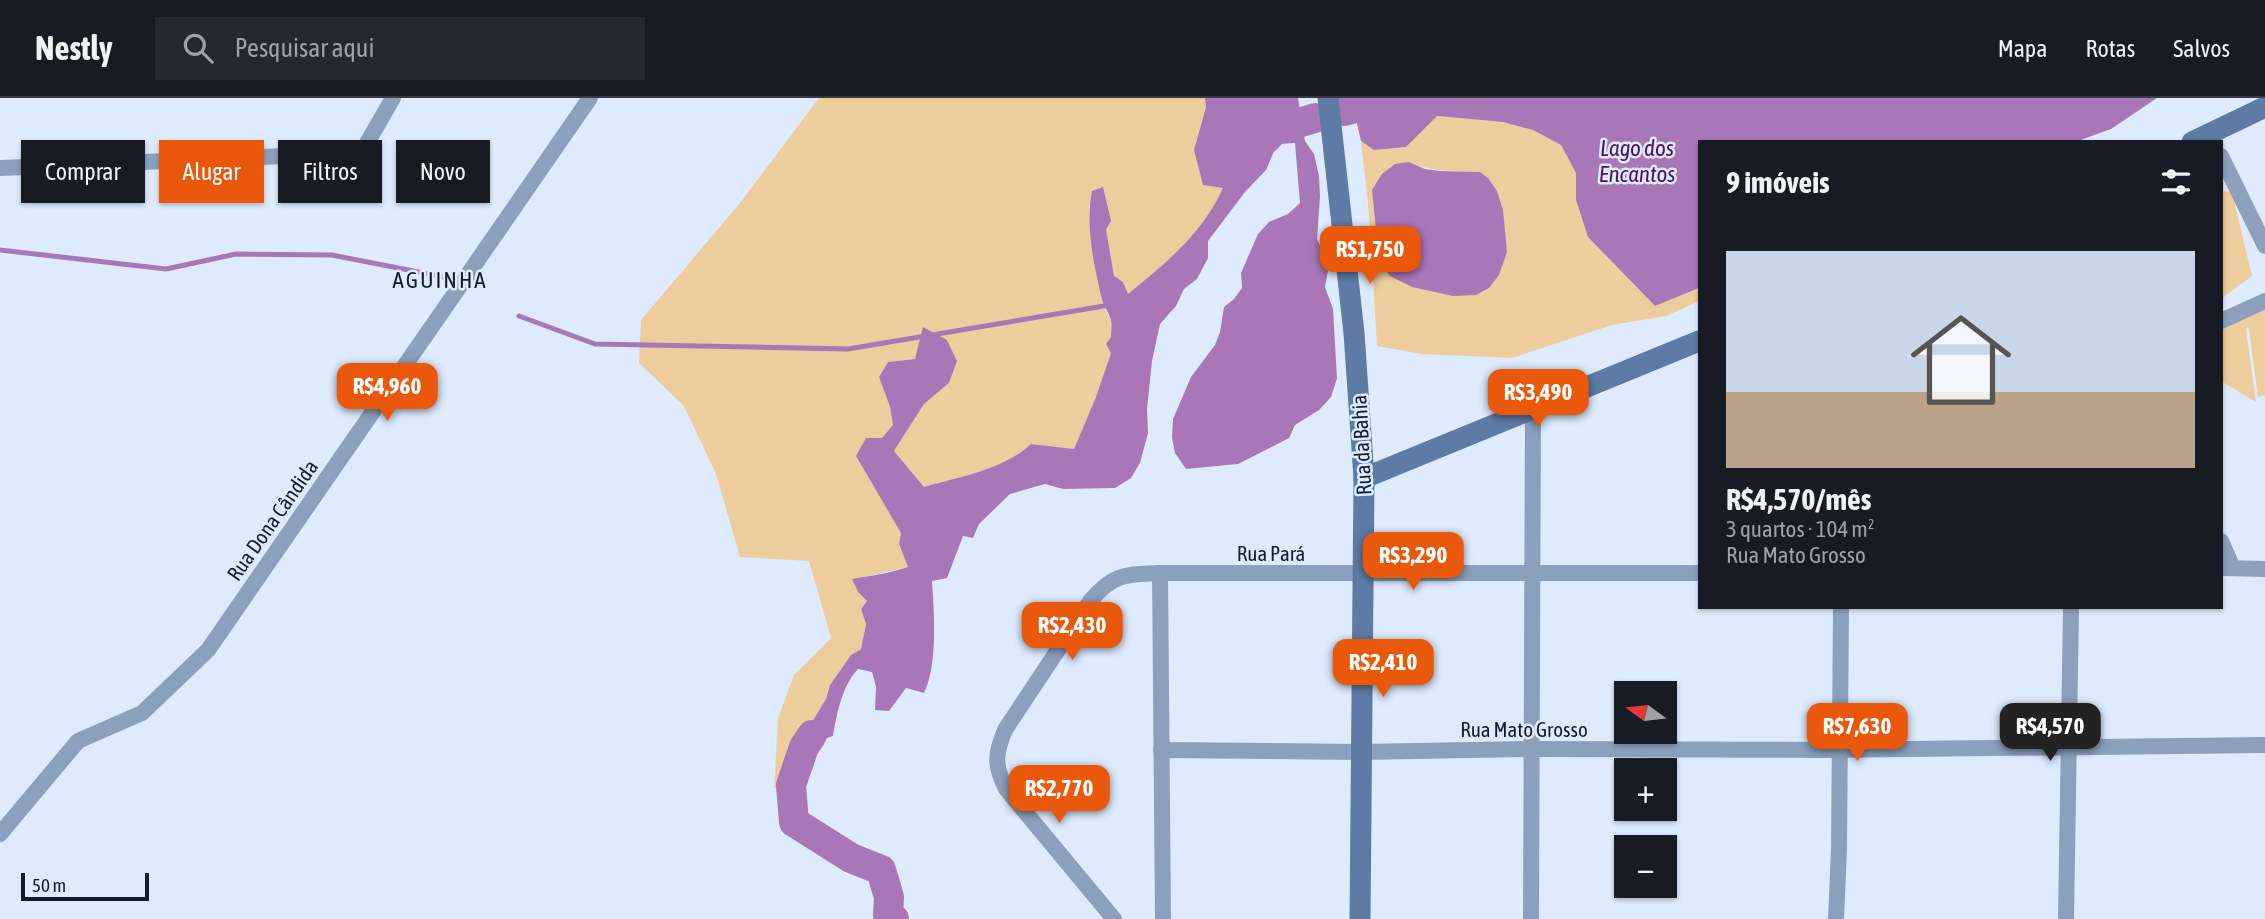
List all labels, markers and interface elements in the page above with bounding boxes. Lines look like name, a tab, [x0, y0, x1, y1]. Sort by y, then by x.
search box	[155, 17, 645, 80]
text: Nestly	[35, 29, 113, 67]
icon: search	[179, 29, 217, 67]
text: Pesquisar aqui	[235, 33, 374, 63]
text: Mapa	[1998, 35, 2047, 62]
text: Rotas	[2085, 35, 2135, 62]
text: Salvos	[2173, 35, 2230, 62]
water label: Lago dos Encantos	[1599, 135, 1675, 187]
chip: Comprar	[21, 140, 145, 203]
chip: Alugar	[159, 140, 264, 203]
chip: Filtros	[278, 140, 382, 203]
chip: Novo	[396, 140, 490, 203]
icon: filters	[2157, 163, 2195, 201]
text: 9 imóveis	[1726, 165, 1830, 199]
pin: R$1,750	[1305, 226, 1435, 286]
text: R$1,750	[1336, 236, 1404, 262]
district label: AGUINHA	[392, 267, 488, 293]
icon: home	[1898, 297, 2024, 423]
pin: R$4,960	[322, 364, 452, 423]
pin: R$3,490	[1473, 370, 1603, 429]
text: R$4,960	[353, 373, 421, 399]
text: R$3,490	[1504, 379, 1572, 405]
street label: Rua da Bahia	[1346, 394, 1376, 496]
street label: Rua Dona Cândida	[222, 455, 322, 585]
text: R$4,570/mês	[1726, 482, 1871, 516]
text: 3 quartos · 104 m²	[1726, 516, 1874, 542]
pin: R$3,290	[1348, 532, 1478, 592]
street label: Rua Pará	[1237, 541, 1305, 565]
text: R$3,290	[1379, 542, 1447, 568]
text: Rua Mato Grosso	[1726, 542, 1866, 568]
pin: R$2,430	[1007, 602, 1137, 662]
text: R$2,430	[1038, 612, 1106, 638]
pin: R$2,410	[1318, 640, 1448, 699]
text: R$2,410	[1349, 649, 1417, 675]
north arrow	[1614, 681, 1676, 744]
map controls	[1614, 681, 1677, 898]
pin: R$7,630	[1792, 704, 1922, 763]
pin: R$4,570	[1985, 704, 2115, 763]
text: R$7,630	[1823, 713, 1891, 739]
text: R$4,570	[2016, 713, 2084, 739]
street label: Rua Mato Grosso	[1460, 717, 1588, 741]
button: +	[1614, 758, 1677, 821]
pin: R$2,770	[994, 766, 1124, 825]
text: R$2,770	[1025, 775, 1093, 801]
button: −	[1614, 835, 1677, 898]
scale bar	[21, 870, 149, 902]
text: 50 m	[32, 874, 66, 896]

